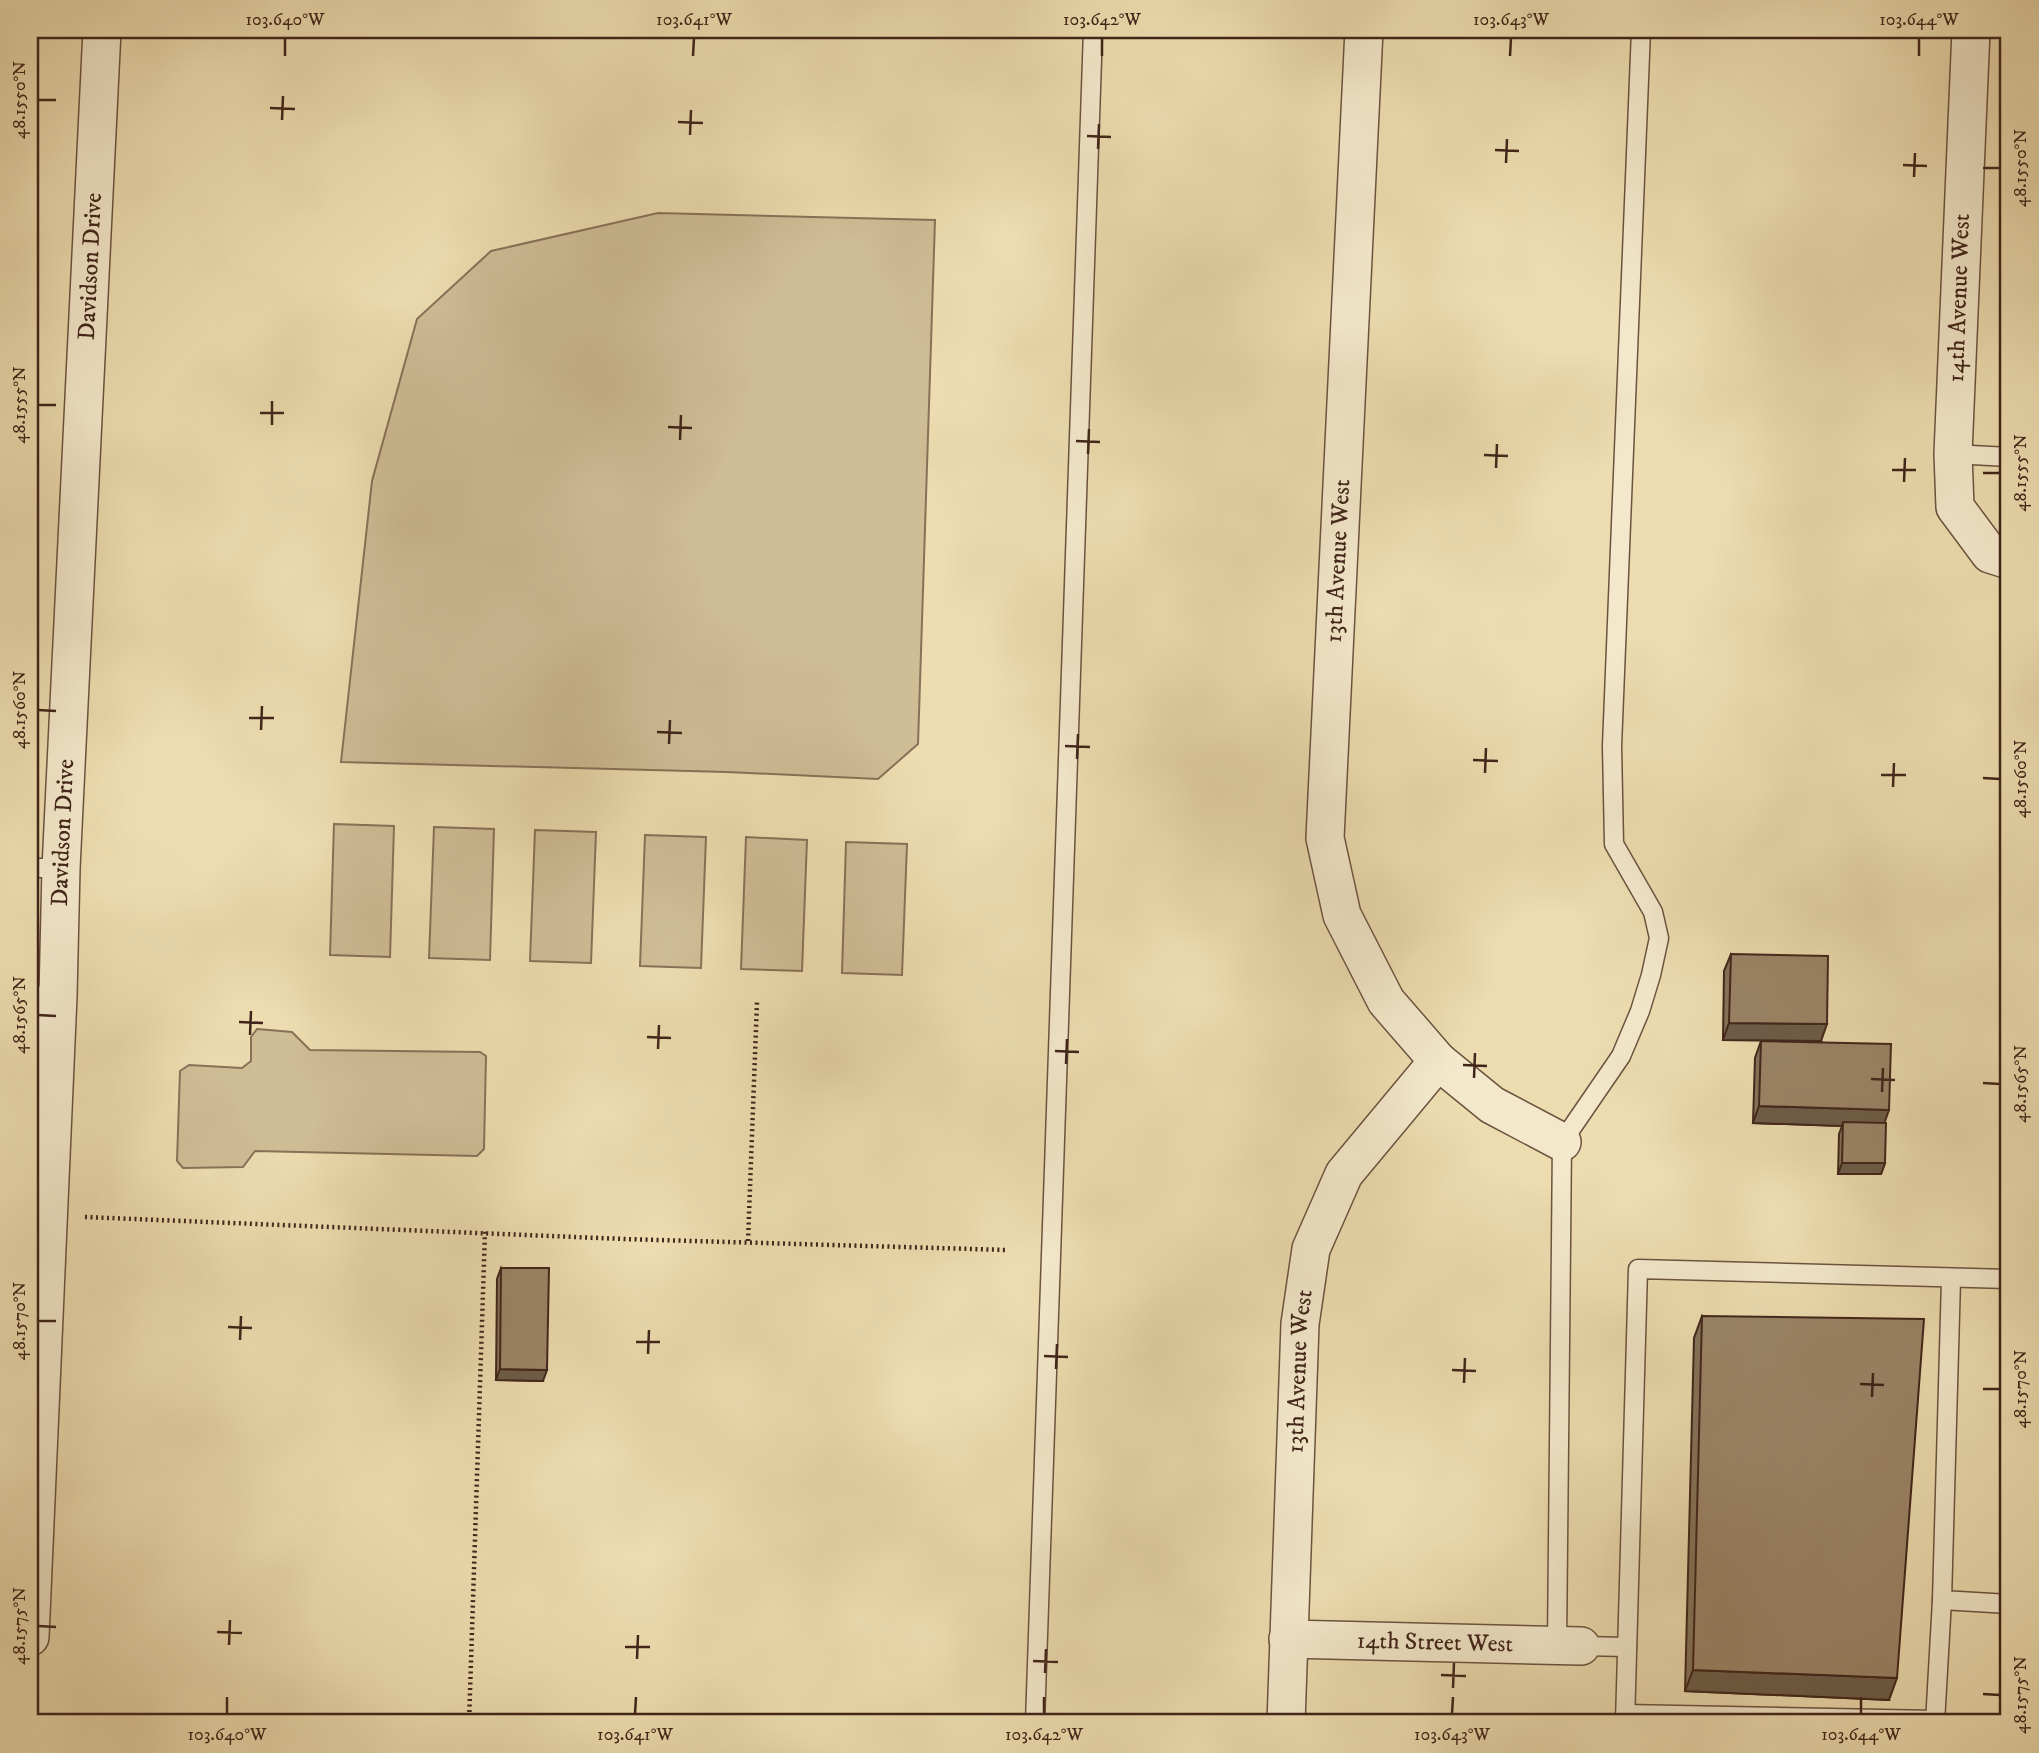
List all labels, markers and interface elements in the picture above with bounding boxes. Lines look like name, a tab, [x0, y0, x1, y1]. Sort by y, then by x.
text: 103.640°W	[246, 9, 325, 31]
text: 103.641°W	[656, 9, 732, 31]
text: 103.642°W	[1063, 9, 1142, 31]
text: 103.643°W	[1473, 9, 1549, 31]
text: 103.644°W	[1879, 9, 1959, 31]
text: 48.1550°N	[9, 61, 31, 139]
text: 48.1550°N	[2010, 129, 2032, 207]
street label: Davidson Drive	[72, 192, 109, 341]
street label: 14th Avenue West	[1941, 213, 1977, 383]
text: 48.1555°N	[9, 366, 31, 444]
text: 48.1555°N	[2010, 434, 2032, 512]
street label: 13th Avenue West	[1319, 478, 1357, 644]
text: 48.1560°N	[9, 670, 31, 749]
text: 48.1560°N	[2010, 739, 2032, 818]
street label: Davidson Drive	[45, 758, 81, 907]
text: 48.1565°N	[9, 976, 31, 1054]
text: 48.1565°N	[2010, 1045, 2032, 1123]
text: 48.1570°N	[9, 1281, 31, 1360]
street label: 13th Avenue West	[1280, 1287, 1320, 1454]
text: 48.1570°N	[2010, 1349, 2032, 1428]
text: 48.1575°N	[9, 1587, 31, 1665]
street label: 14th Street West	[1356, 1626, 1514, 1659]
text: 48.1575°N	[2010, 1656, 2032, 1734]
text: 103.640°W	[188, 1724, 267, 1746]
text: 103.641°W	[597, 1724, 673, 1746]
text: 103.642°W	[1005, 1724, 1084, 1746]
text: 103.643°W	[1414, 1724, 1490, 1746]
text: 103.644°W	[1821, 1724, 1901, 1746]

